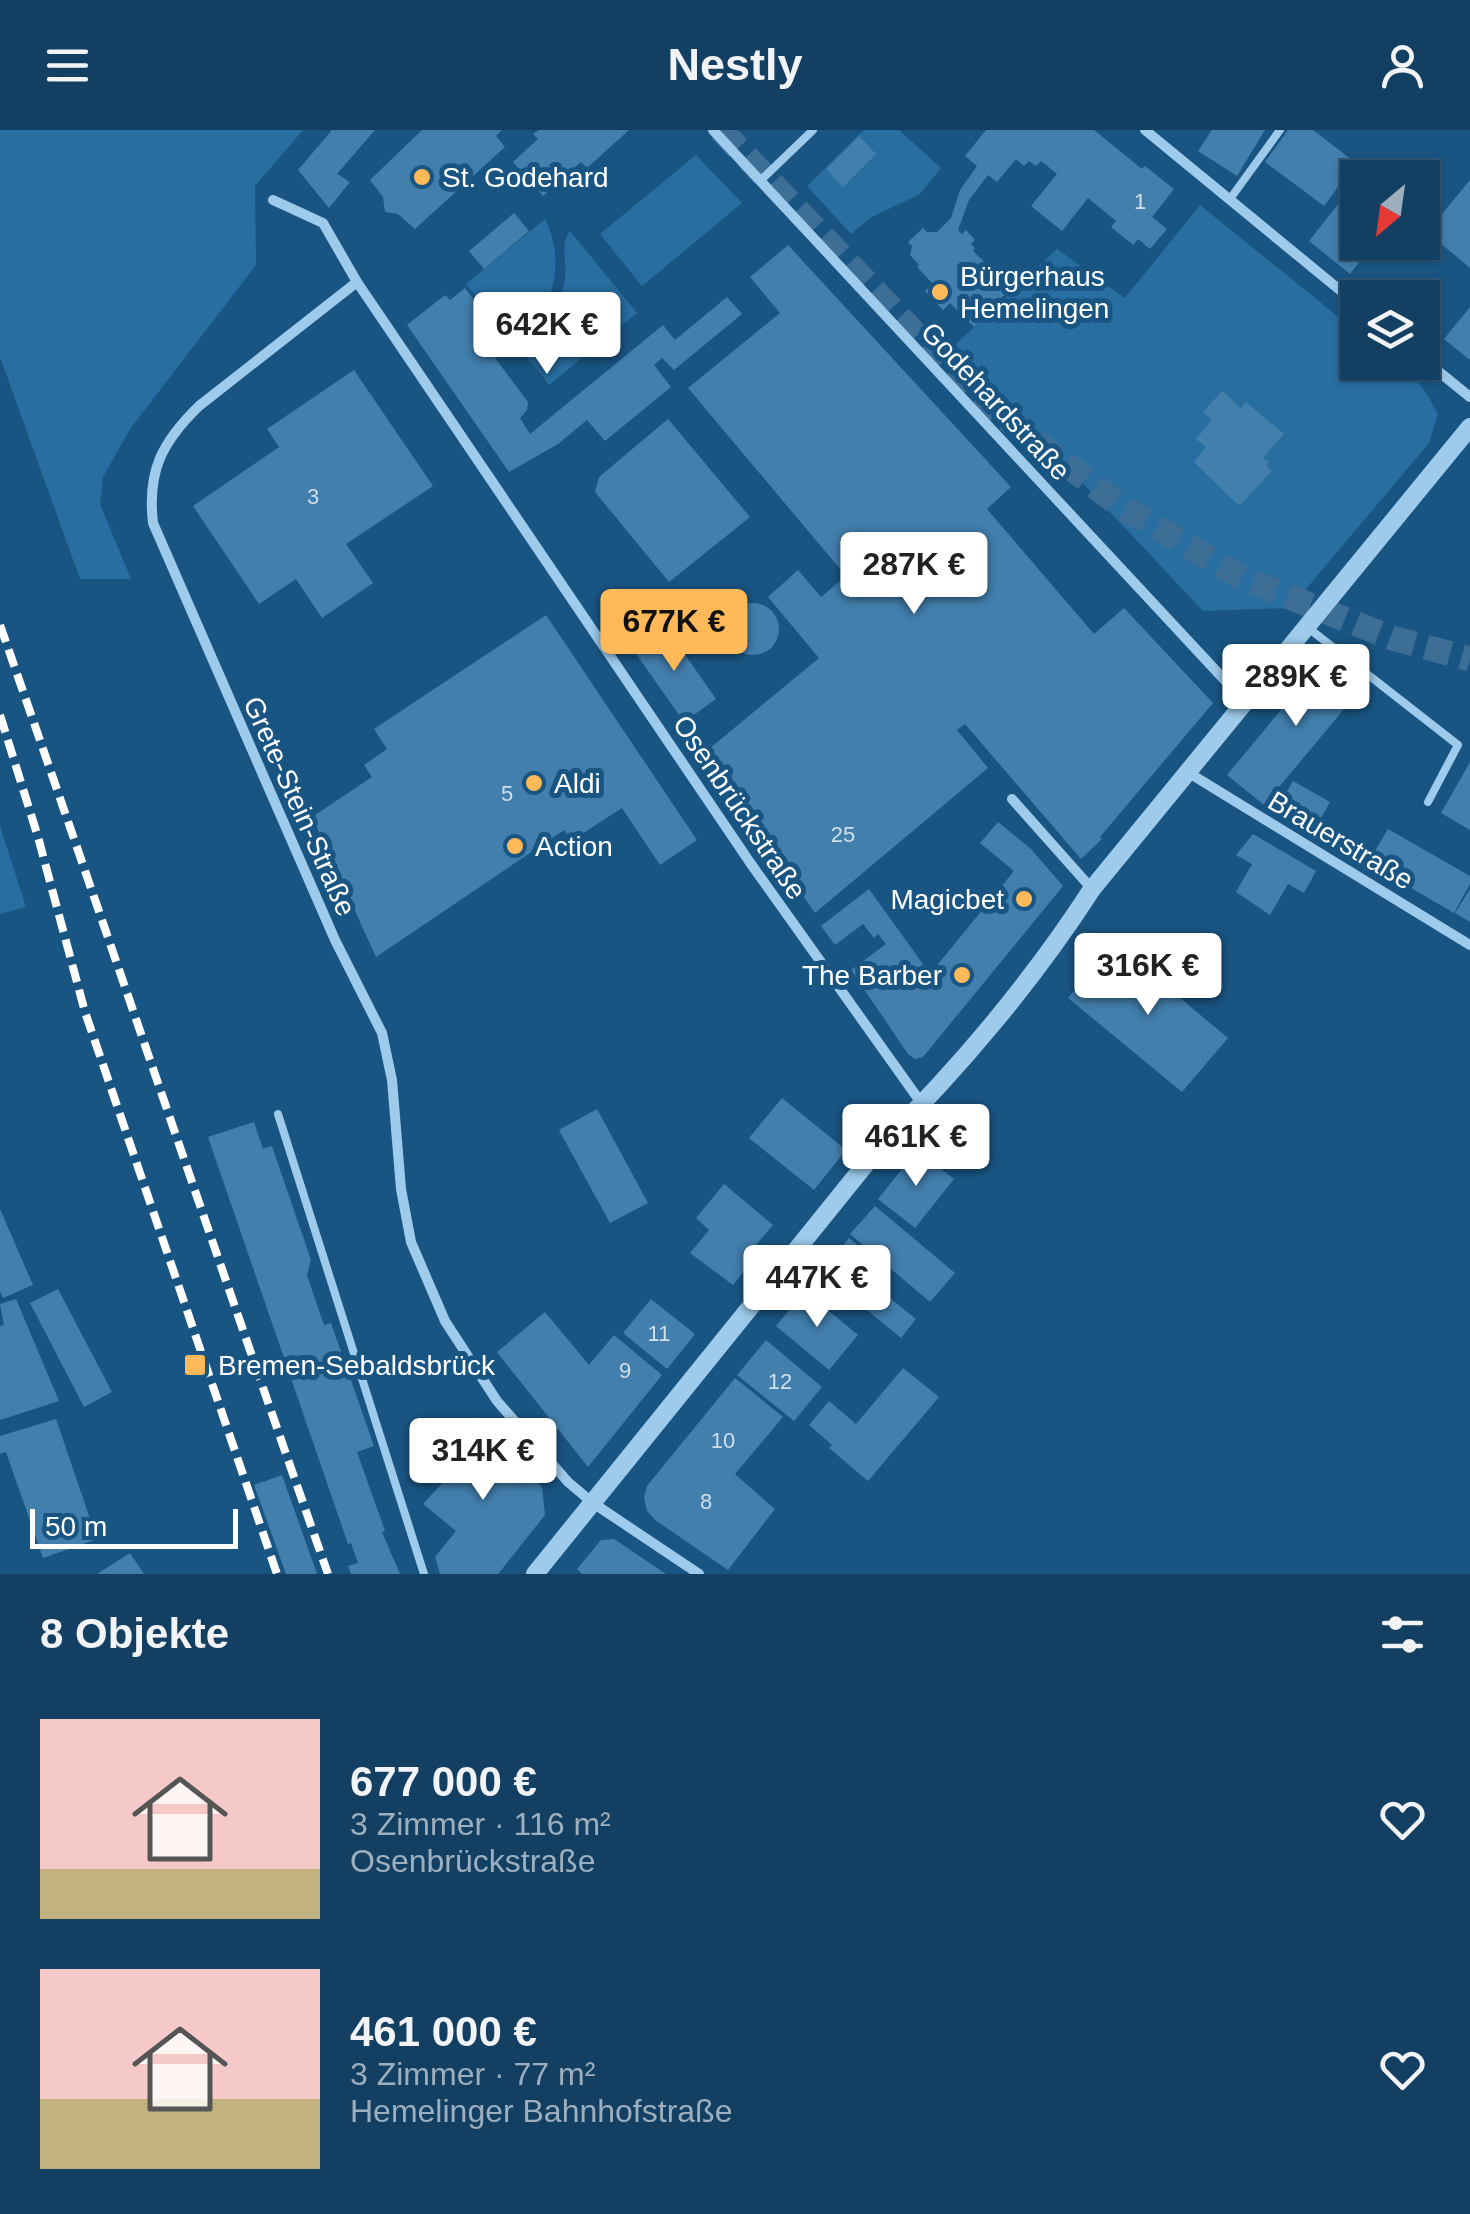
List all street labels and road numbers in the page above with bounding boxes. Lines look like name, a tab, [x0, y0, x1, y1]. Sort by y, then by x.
street label: Godehardstraße	[915, 316, 1076, 486]
street label: Grete-Stein-Straße	[237, 692, 362, 921]
street label: Osenbrückstraße	[667, 710, 812, 905]
street label: Brauerstraße	[1263, 785, 1419, 896]

